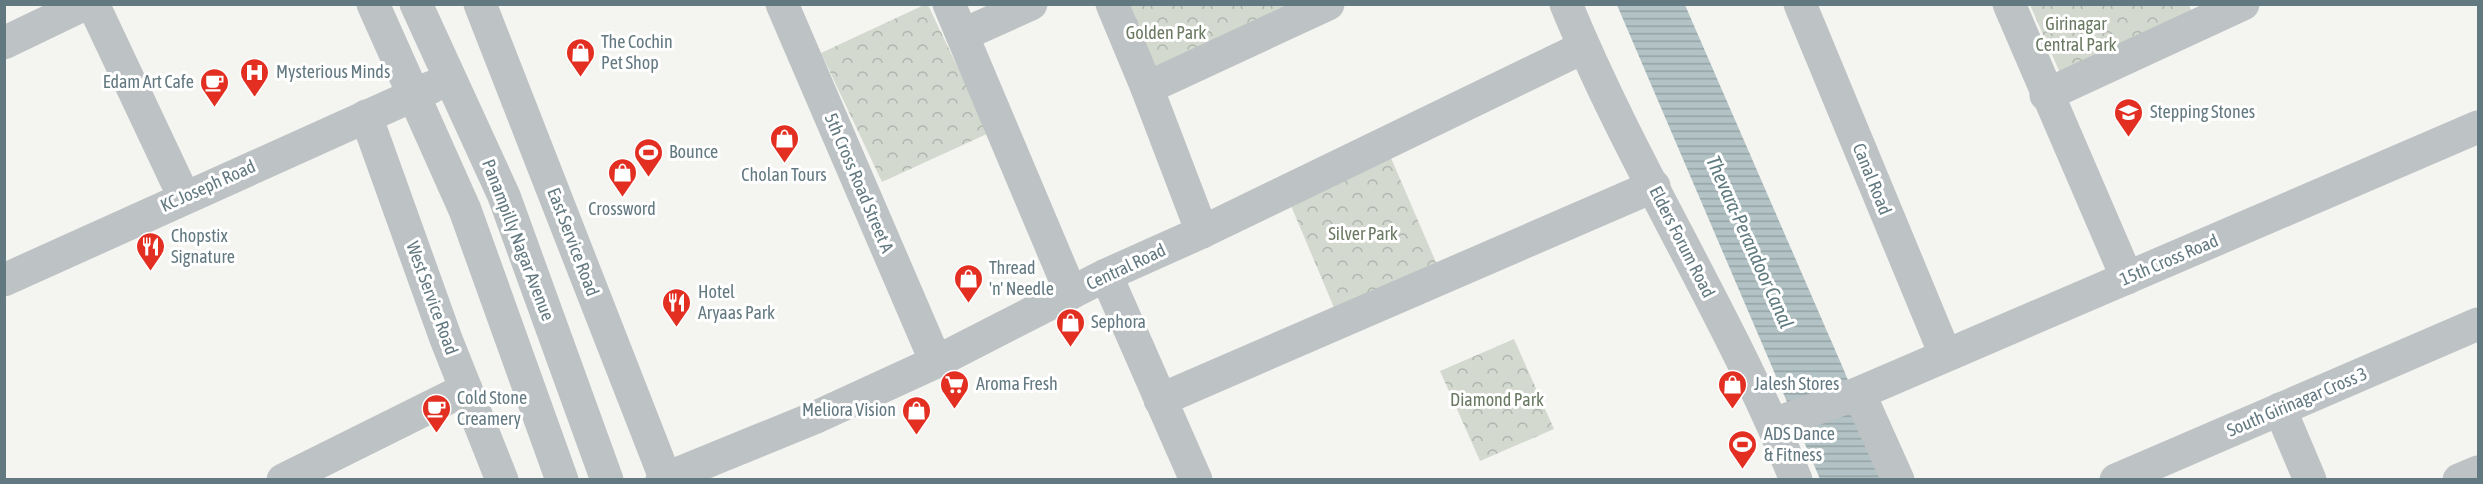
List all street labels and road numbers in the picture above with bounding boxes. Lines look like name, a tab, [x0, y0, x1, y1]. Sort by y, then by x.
street label: 5th Cross Road Street A	[821, 110, 898, 256]
street label: Canal Road	[1849, 140, 1896, 218]
street label: KC Joseph Road	[157, 155, 259, 216]
street label: Panampilly Nagar Avenue	[478, 156, 559, 323]
street label: Elders Forum Road	[1645, 183, 1720, 301]
street label: East Service Road	[543, 185, 604, 299]
street label: 15th Cross Road	[2117, 229, 2221, 290]
street label: West Service Road	[402, 238, 463, 357]
street label: Central Road	[1083, 239, 1169, 294]
street label: South Girinagar Cross 3	[2223, 362, 2370, 441]

